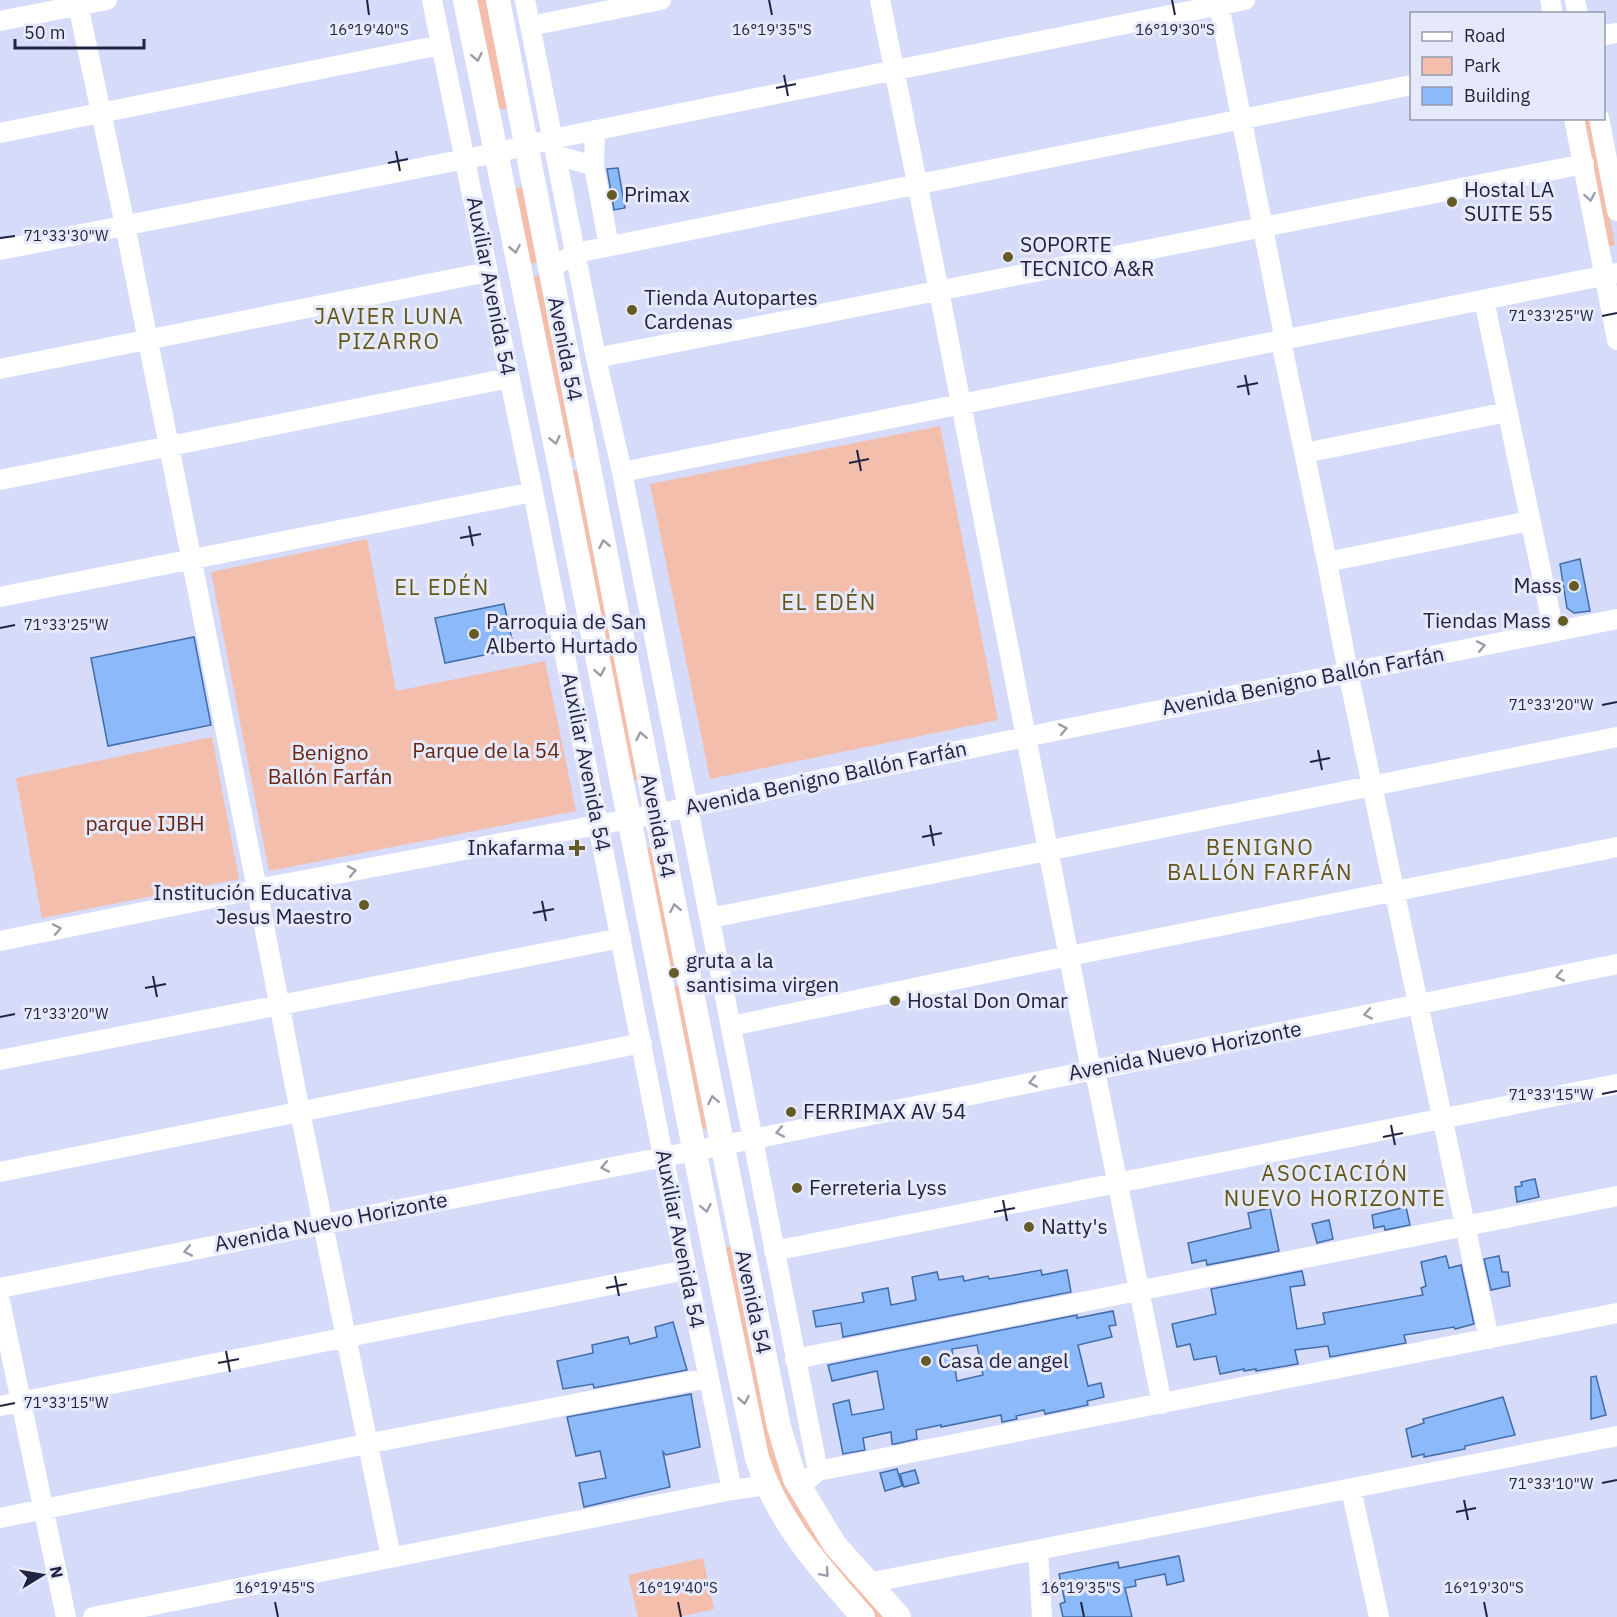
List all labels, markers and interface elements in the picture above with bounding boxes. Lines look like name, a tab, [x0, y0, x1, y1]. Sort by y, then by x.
scale bar	[15, 12, 144, 50]
legend	[1410, 12, 1605, 120]
text: 16°19'40"S	[329, 20, 409, 39]
text: 16°19'35"S	[732, 20, 812, 39]
text: 16°19'30"S	[1135, 20, 1215, 39]
text: 50 m	[24, 21, 66, 44]
text: Road	[1464, 24, 1505, 47]
one-way arrow	[470, 52, 483, 62]
text: Park	[1464, 54, 1501, 77]
text: Building	[1464, 84, 1531, 107]
place label: Hostal LA SUITE 55	[1464, 175, 1554, 227]
place label: Primax	[624, 180, 690, 208]
marker: Primax	[605, 188, 619, 202]
one-way arrow	[1583, 191, 1596, 201]
street label: Auxiliar Avenida 54	[461, 194, 523, 378]
marker: Hostal LA SUITE 55	[1445, 195, 1459, 209]
text: 71°33'30"W	[24, 226, 109, 245]
place label: SOPORTE TECNICO A&R	[1020, 230, 1154, 282]
one-way arrow	[508, 243, 521, 253]
marker: SOPORTE TECNICO A&R	[1001, 250, 1015, 264]
place label: Tienda Autopartes Cardenas	[644, 283, 818, 335]
street label: Avenida 54	[542, 294, 590, 403]
district label: JAVIER LUNA PIZARRO	[314, 301, 464, 355]
marker: Tienda Autopartes Cardenas	[625, 303, 639, 317]
text: 71°33'25"W	[1509, 306, 1594, 325]
one-way arrow	[547, 434, 560, 444]
one-way arrow	[598, 539, 611, 549]
place label: Mass	[1513, 571, 1562, 599]
district label: EL EDÉN	[394, 572, 490, 601]
marker: Mass	[1567, 579, 1581, 593]
district label: EL EDÉN	[781, 587, 877, 616]
place label: Tiendas Mass	[1423, 606, 1551, 634]
place label: Parroquia de San Alberto Hurtado	[486, 607, 646, 659]
marker: Tiendas Mass	[1556, 614, 1570, 628]
text: 71°33'25"W	[24, 615, 109, 634]
marker: Parroquia de San Alberto Hurtado	[467, 627, 481, 641]
street label: Avenida Benigno Ballón Farfán	[1159, 639, 1446, 721]
one-way arrow	[1475, 640, 1485, 653]
one-way arrow	[593, 667, 606, 677]
street label: Auxiliar Avenida 54	[556, 670, 618, 854]
text: 71°33'20"W	[1509, 695, 1594, 714]
one-way arrow	[1058, 723, 1068, 736]
one-way arrow	[635, 731, 648, 741]
street label: Avenida Benigno Ballón Farfán	[682, 733, 969, 821]
park label: Parque de la 54	[412, 736, 560, 764]
park label: Benigno Ballón Farfán	[268, 738, 392, 790]
street label: Avenida 54	[635, 771, 683, 880]
park label: parque IJBH	[85, 809, 205, 837]
district label: BENIGNO BALLÓN FARFÁN	[1167, 832, 1353, 886]
place label: Inkafarma	[467, 833, 565, 861]
marker: Inkafarma	[570, 841, 584, 855]
one-way arrow	[346, 865, 356, 878]
place label: Institución Educativa Jesus Maestro	[153, 878, 352, 930]
marker: Institución Educativa Jesus Maestro	[357, 898, 371, 912]
one-way arrow	[669, 904, 682, 914]
one-way arrow	[52, 923, 62, 936]
place label: gruta a la santisima virgen	[686, 946, 839, 998]
marker: gruta a la santisima virgen	[667, 966, 681, 980]
one-way arrow	[1555, 969, 1565, 982]
place label: Hostal Don Omar	[907, 986, 1068, 1014]
marker: Hostal Don Omar	[888, 994, 902, 1008]
text: 71°33'20"W	[24, 1004, 109, 1023]
one-way arrow	[1364, 1007, 1374, 1020]
street label: Avenida Nuevo Horizonte	[1066, 1014, 1304, 1086]
one-way arrow	[1028, 1075, 1038, 1088]
text: 71°33'15"W	[1509, 1085, 1594, 1104]
one-way arrow	[707, 1095, 720, 1105]
place label: FERRIMAX AV 54	[803, 1097, 966, 1125]
marker: FERRIMAX AV 54	[784, 1105, 798, 1119]
one-way arrow	[776, 1125, 786, 1138]
street label: Auxiliar Avenida 54	[650, 1147, 712, 1331]
district label: ASOCIACIÓN NUEVO HORIZONTE	[1224, 1158, 1446, 1212]
one-way arrow	[601, 1160, 611, 1173]
place label: Ferreteria Lyss	[809, 1173, 947, 1201]
marker: Ferreteria Lyss	[790, 1181, 804, 1195]
street label: Avenida Nuevo Horizonte	[212, 1185, 450, 1257]
one-way arrow	[699, 1203, 712, 1213]
place label: Natty's	[1041, 1212, 1108, 1240]
marker: Natty's	[1022, 1220, 1036, 1234]
one-way arrow	[183, 1244, 193, 1257]
street label: Avenida 54	[729, 1247, 779, 1356]
place label: Casa de angel	[938, 1346, 1069, 1374]
marker: Casa de angel	[919, 1354, 933, 1368]
text: 71°33'15"W	[24, 1393, 109, 1412]
one-way arrow	[737, 1394, 750, 1404]
text: 71°33'10"W	[1509, 1474, 1594, 1493]
north arrow	[12, 1545, 72, 1605]
text: N	[46, 1565, 68, 1580]
one-way arrow	[818, 1566, 829, 1577]
text: 16°19'45"S	[235, 1578, 315, 1597]
text: 16°19'40"S	[638, 1578, 718, 1597]
text: 16°19'35"S	[1041, 1578, 1121, 1597]
text: 16°19'30"S	[1444, 1578, 1524, 1597]

